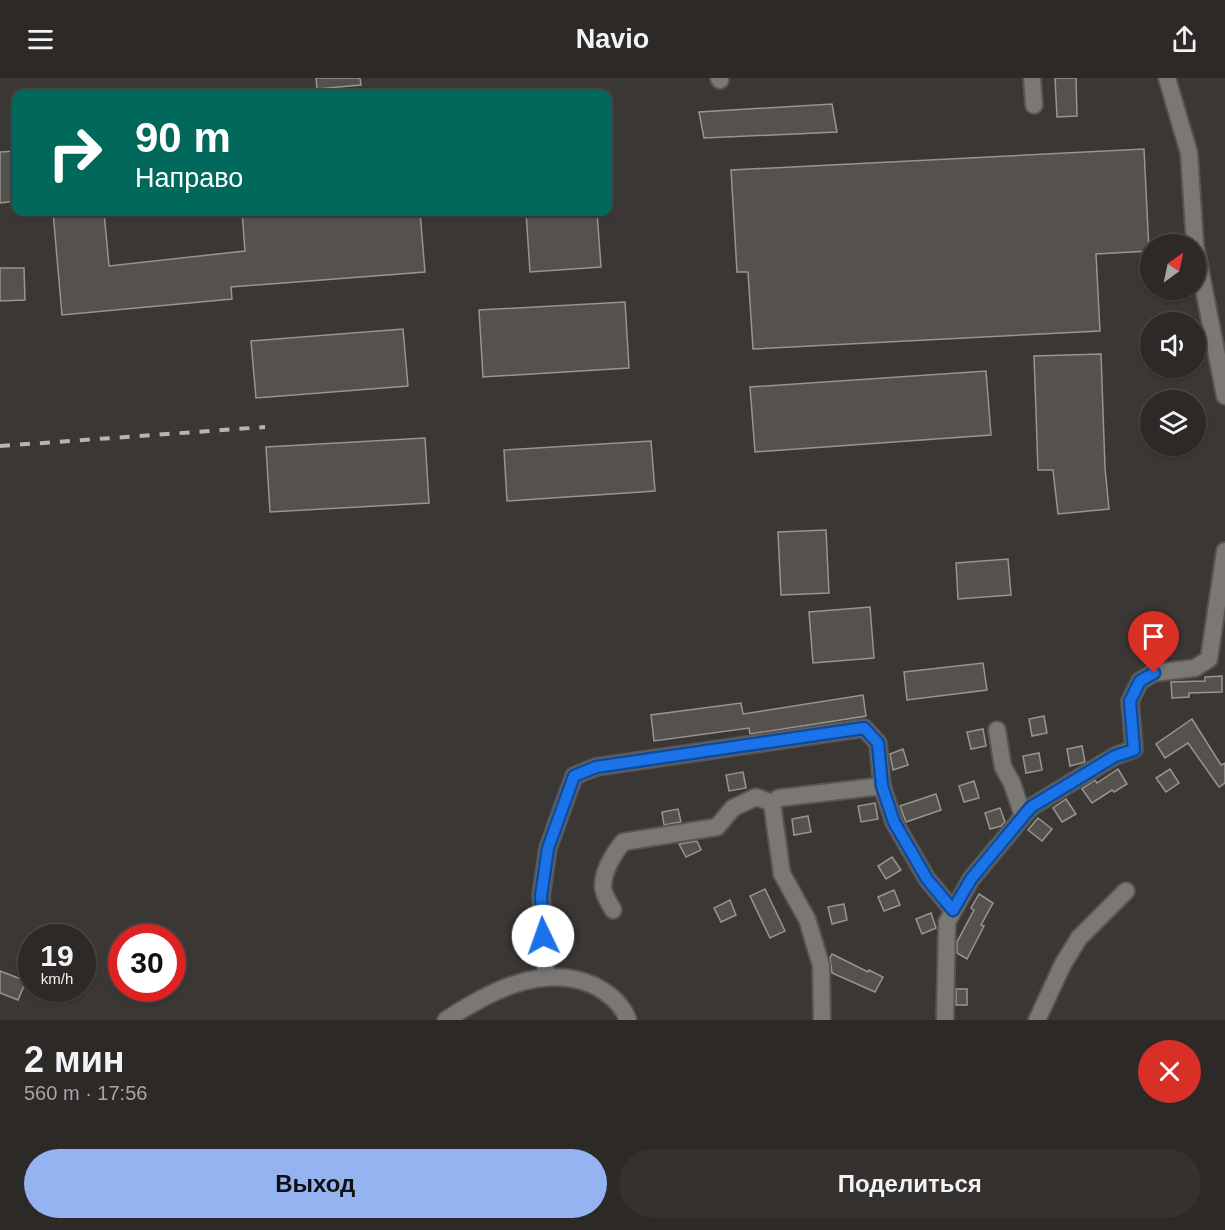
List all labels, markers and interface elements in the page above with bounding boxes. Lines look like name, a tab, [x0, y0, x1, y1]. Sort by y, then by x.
icon: menu	[24, 23, 57, 56]
icon: share	[1168, 23, 1201, 56]
text: Navio	[576, 24, 649, 54]
icon: right	[36, 114, 114, 192]
text: 90 m	[135, 114, 231, 161]
text: Направо	[135, 163, 243, 193]
north arrow	[1140, 234, 1206, 300]
map controls	[1140, 234, 1206, 456]
button: sound	[1140, 312, 1206, 378]
button: layers	[1140, 390, 1206, 456]
pin	[1128, 611, 1179, 673]
icon: arrive	[1137, 620, 1170, 653]
position arrow	[511, 904, 575, 968]
speed limit sign: 30	[108, 924, 186, 1002]
text: 19	[40, 939, 74, 972]
text: km/h	[41, 970, 73, 987]
text: 2 мин	[24, 1039, 125, 1080]
button: close	[1138, 1040, 1201, 1103]
text: 560 m · 17:56	[24, 1082, 147, 1104]
button: Выход	[24, 1149, 607, 1218]
button: Поделиться	[619, 1149, 1201, 1218]

